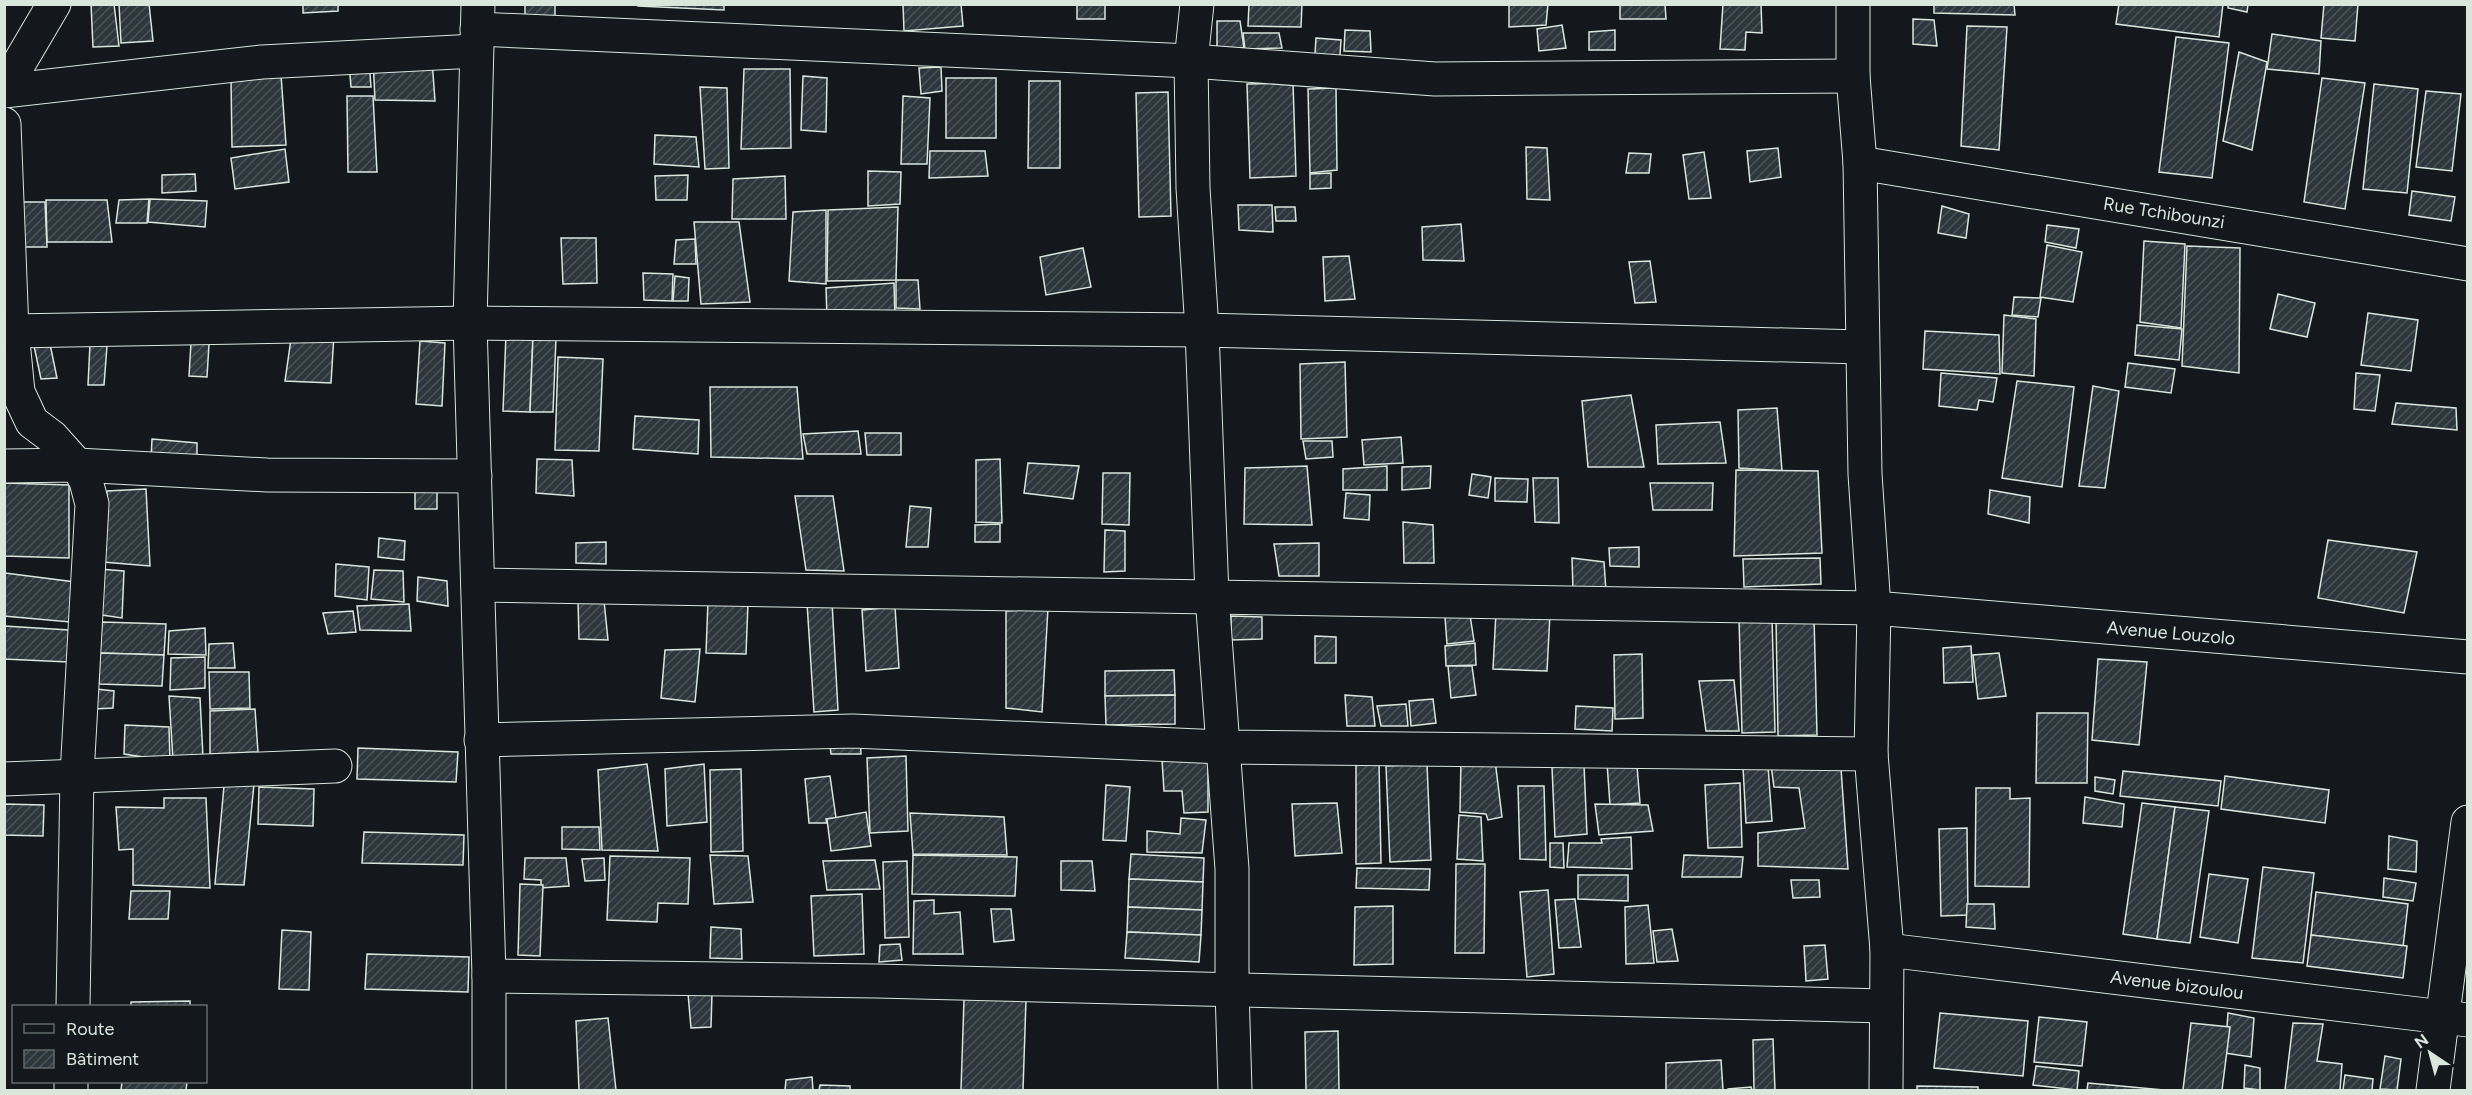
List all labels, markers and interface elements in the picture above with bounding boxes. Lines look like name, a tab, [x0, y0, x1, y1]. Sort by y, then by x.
street label: Rue Tchibounzi	[2102, 193, 2226, 233]
street label: Avenue Louzolo	[2106, 616, 2236, 650]
street label: Avenue bizoulou	[2109, 966, 2245, 1004]
legend	[12, 1005, 207, 1083]
text: Route	[66, 1018, 115, 1040]
north arrow	[2400, 1023, 2460, 1083]
text: N	[2411, 1030, 2432, 1053]
text: Bâtiment	[66, 1048, 139, 1070]

